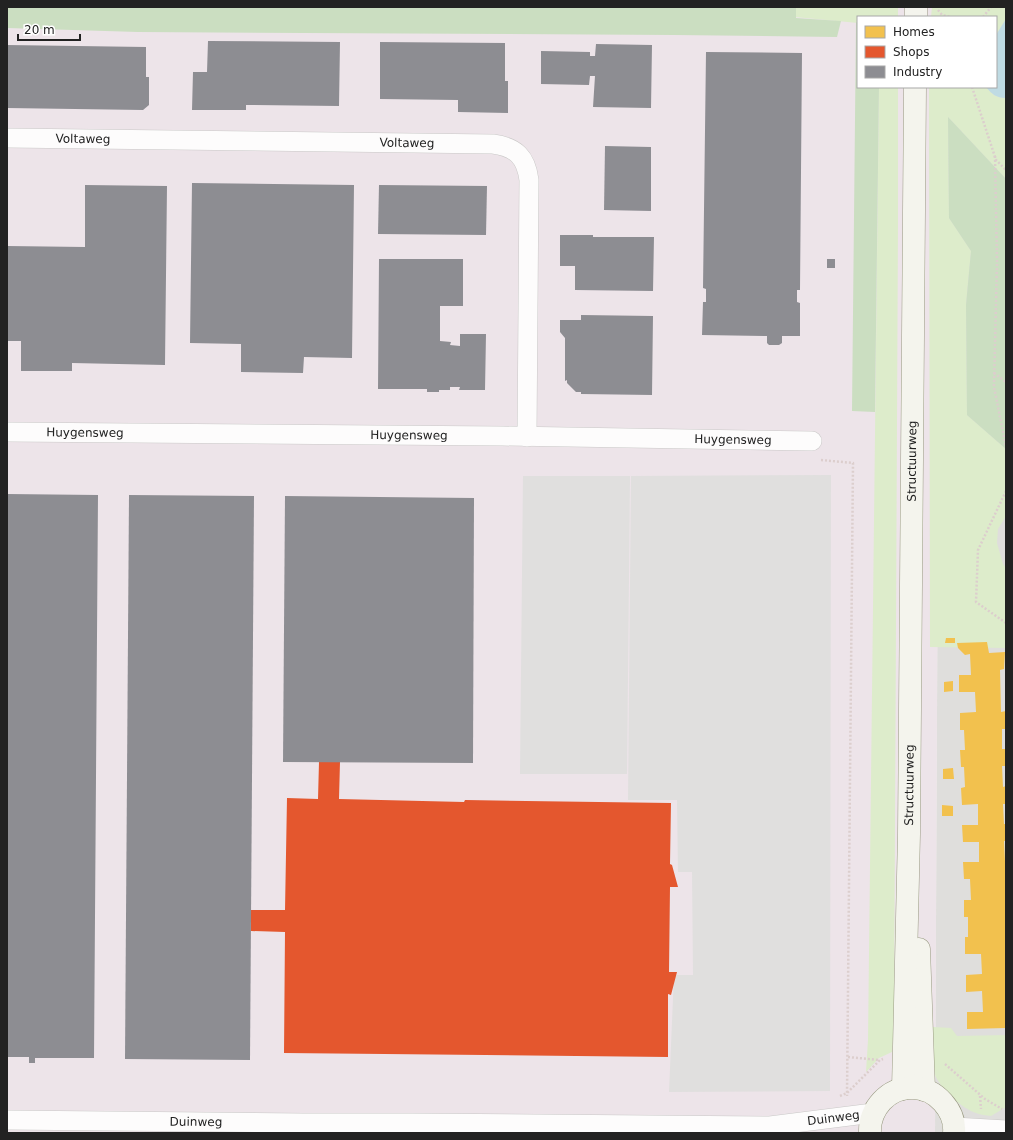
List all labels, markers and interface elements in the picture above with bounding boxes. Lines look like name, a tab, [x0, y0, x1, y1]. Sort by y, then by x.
scale bar	[18, 16, 80, 42]
legend	[857, 16, 997, 88]
text: 20 m	[24, 23, 55, 37]
text: Homes	[893, 25, 935, 39]
text: Shops	[893, 45, 929, 59]
text: Industry	[893, 65, 942, 79]
street label: Voltaweg	[55, 132, 111, 146]
street label: Voltaweg	[379, 136, 434, 150]
street label: Structuurweg	[905, 420, 919, 502]
street label: Huygensweg	[46, 425, 124, 440]
street label: Huygensweg	[370, 428, 448, 443]
street label: Huygensweg	[694, 432, 772, 447]
street label: Structuurweg	[902, 744, 917, 826]
street label: Duinweg	[806, 1108, 860, 1128]
street label: Duinweg	[170, 1115, 222, 1129]

